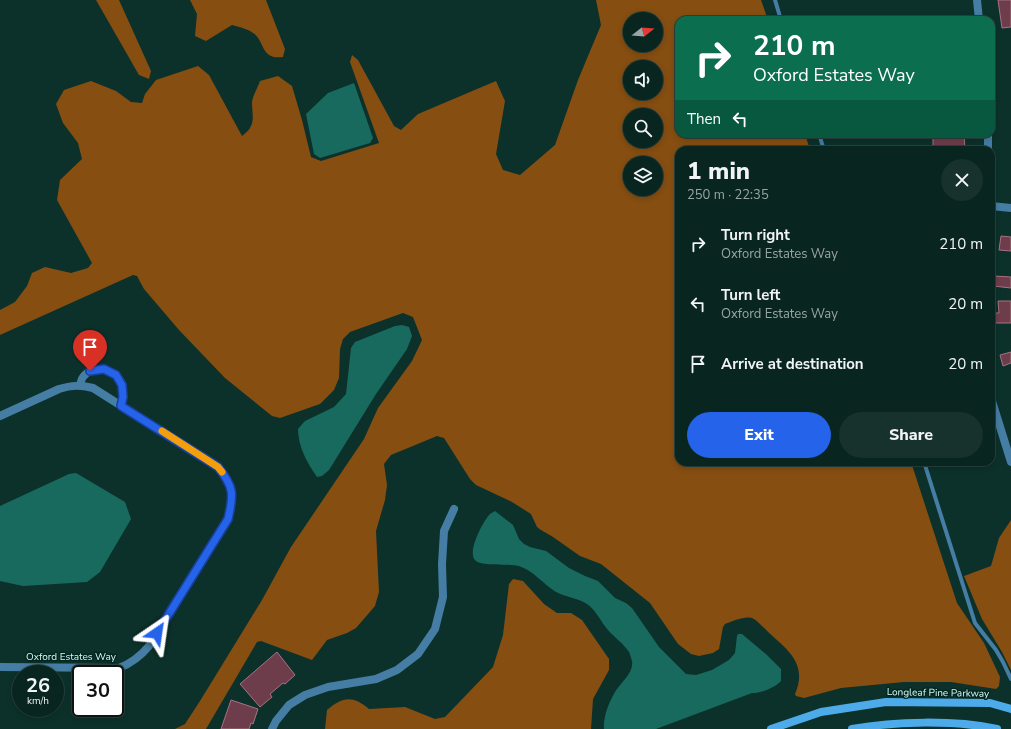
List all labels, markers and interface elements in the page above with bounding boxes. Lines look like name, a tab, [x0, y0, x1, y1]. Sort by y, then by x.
north arrow	[623, 12, 663, 52]
map controls	[623, 12, 663, 196]
text: 210 m	[753, 27, 836, 65]
icon: right	[687, 32, 739, 84]
button: sound	[623, 60, 663, 100]
text: Oxford Estates Way	[753, 63, 915, 87]
button: search	[623, 108, 663, 148]
icon: left	[729, 108, 751, 130]
text: Then	[687, 109, 721, 129]
text: 1 min	[687, 155, 750, 187]
button: layers	[623, 156, 663, 196]
button: close	[941, 159, 983, 201]
text: 250 m · 22:35	[687, 186, 769, 204]
text: Turn right	[721, 225, 790, 245]
icon: right	[687, 233, 709, 255]
text: 210 m	[939, 234, 983, 254]
text: Oxford Estates Way	[721, 245, 838, 263]
text: Turn left	[721, 285, 780, 305]
icon: left	[687, 293, 709, 315]
text: 20 m	[948, 294, 983, 314]
text: Oxford Estates Way	[721, 305, 838, 323]
pin	[73, 330, 107, 371]
icon: arrive	[79, 336, 101, 358]
icon: arrive	[687, 353, 709, 375]
text: Arrive at destination	[721, 354, 864, 374]
text: 20 m	[948, 354, 983, 374]
button: Exit	[687, 412, 831, 458]
button: Share	[839, 412, 983, 458]
position arrow	[136, 612, 178, 654]
street label: Oxford Estates Way	[26, 650, 117, 664]
speed limit sign: 30	[72, 665, 124, 717]
text: 26	[26, 672, 50, 699]
street label: Longleaf Pine Parkway	[887, 685, 990, 701]
text: km/h	[27, 694, 49, 708]

